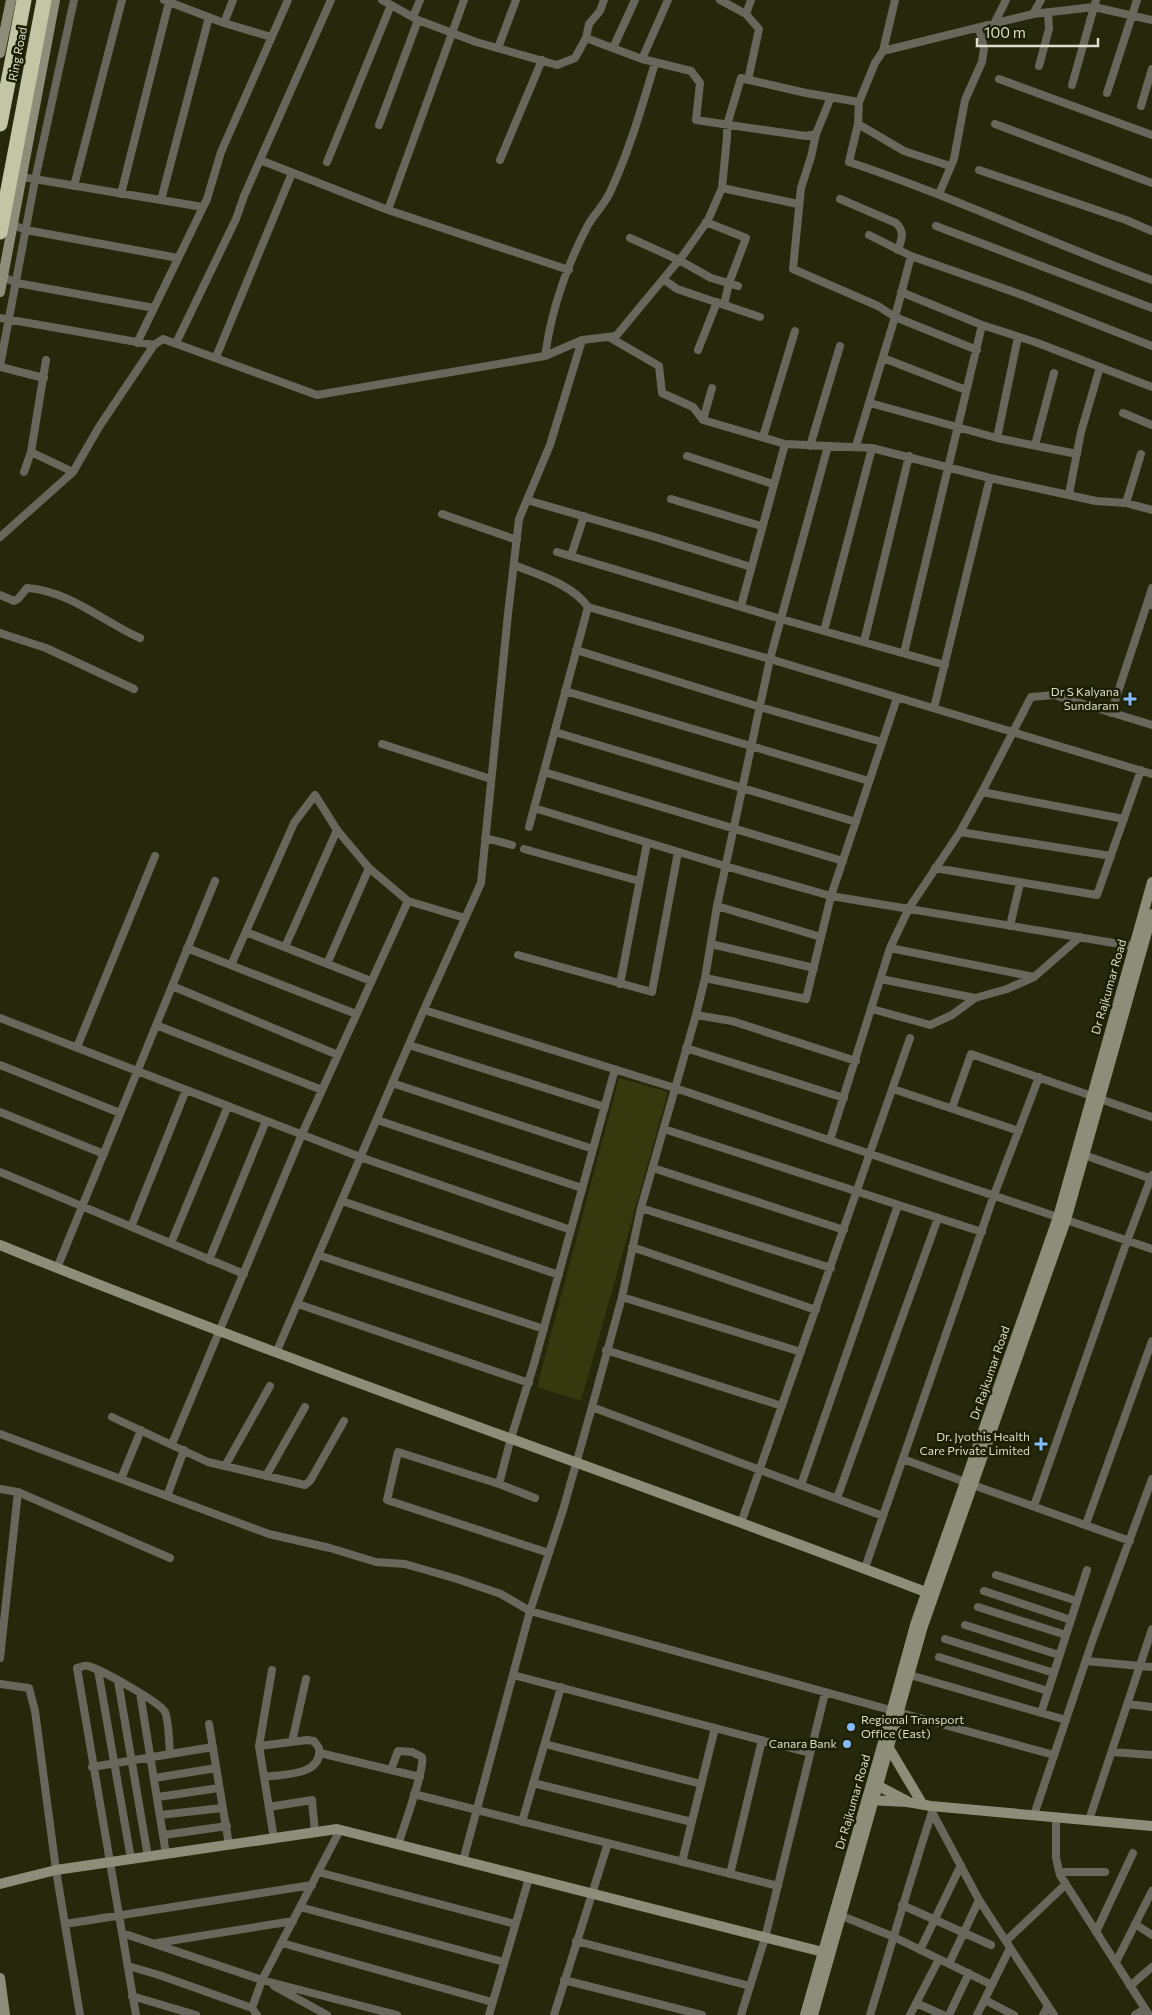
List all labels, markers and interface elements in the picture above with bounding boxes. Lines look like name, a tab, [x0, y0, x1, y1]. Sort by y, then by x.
scale bar	[977, 15, 1098, 47]
text: 100 m	[984, 23, 1026, 41]
street label: Ring Road	[5, 25, 29, 82]
place label: Dr S Kalyana Sundaram	[1051, 684, 1119, 712]
marker: Dr S Kalyana Sundaram	[1123, 692, 1137, 706]
street label: Dr Rajkumar Road	[1088, 937, 1128, 1036]
street label: Dr Rajkumar Road	[966, 1324, 1012, 1421]
place label: Dr. Jyothis Health Care Private Limited	[920, 1429, 1030, 1457]
marker: Dr. Jyothis Health Care Private Limited	[1034, 1437, 1048, 1451]
place label: Regional Transport Office (East)	[861, 1712, 964, 1740]
marker: Regional Transport Office (East)	[845, 1721, 857, 1733]
place label: Canara Bank	[769, 1736, 837, 1750]
marker: Canara Bank	[841, 1738, 853, 1750]
street label: Dr Rajkumar Road	[832, 1752, 872, 1851]

